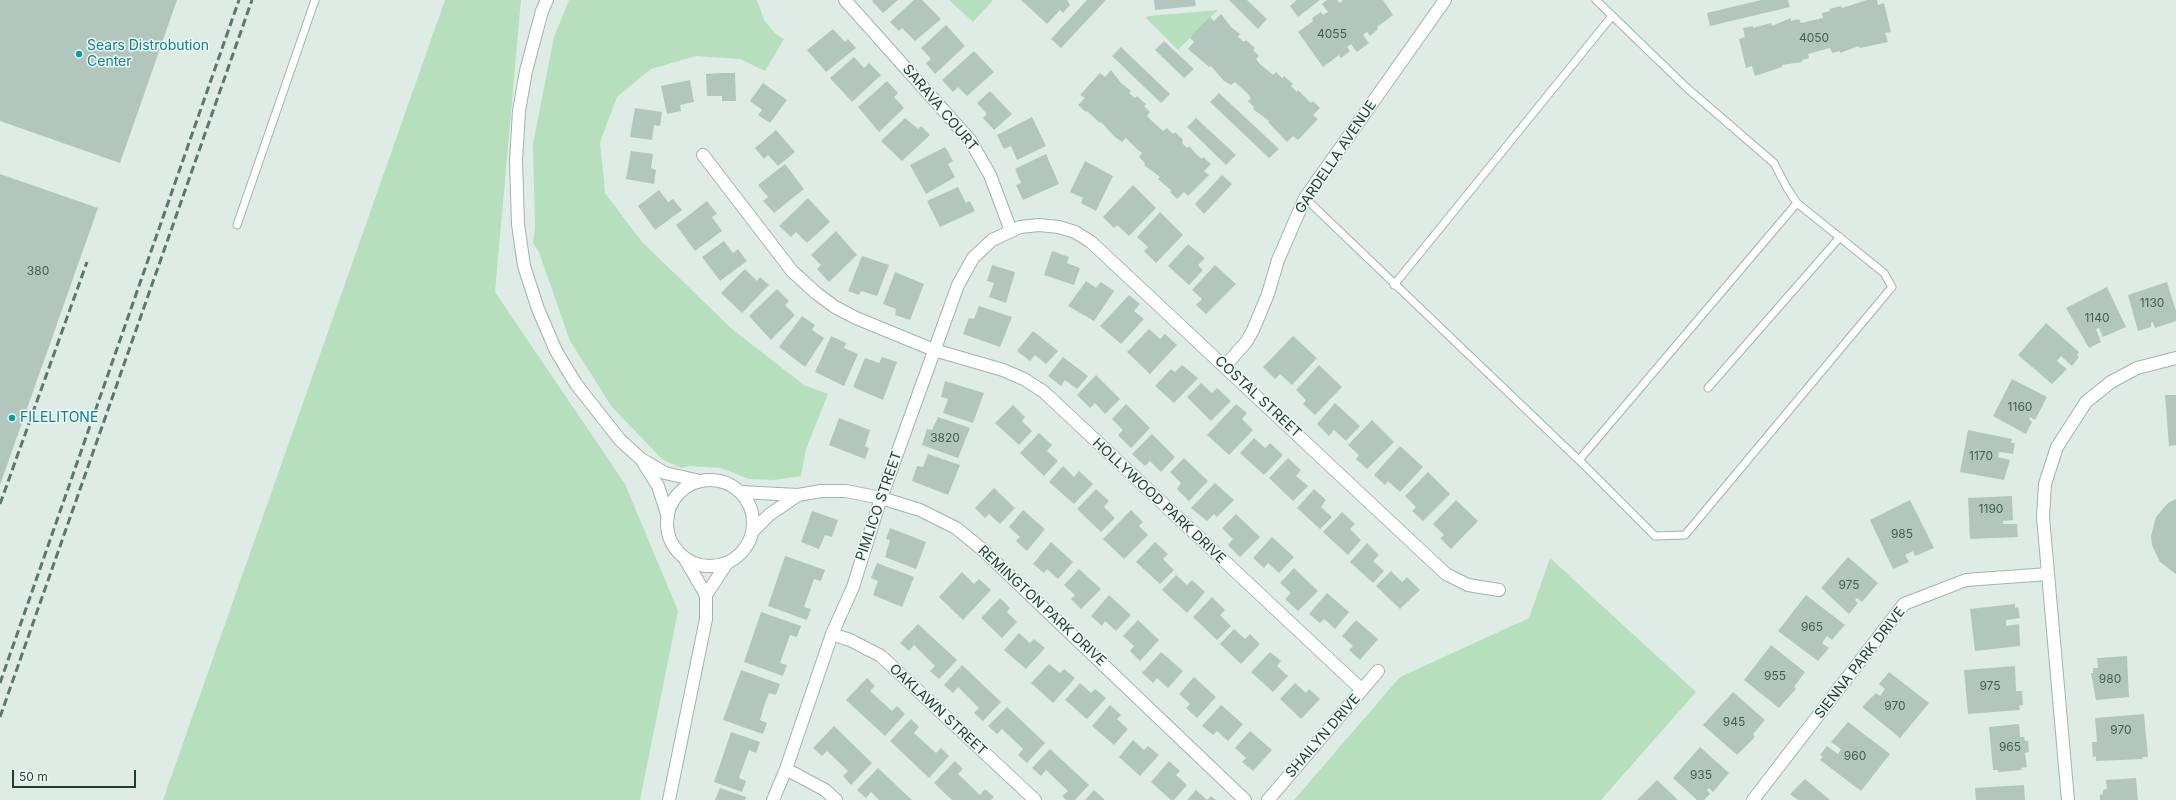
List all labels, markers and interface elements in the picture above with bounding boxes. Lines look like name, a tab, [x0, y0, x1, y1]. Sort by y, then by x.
house number: 4055	[1317, 27, 1347, 41]
house number: 4050	[1799, 31, 1829, 45]
place label: Sears Distrobution Center	[87, 38, 209, 70]
marker: Sears Distrobution Center	[74, 49, 84, 59]
street label: SARAVA COURT	[899, 61, 981, 155]
street label: GARDELLA AVENUE	[1292, 97, 1380, 217]
house number: 380	[27, 264, 49, 278]
house number: 1130	[2140, 296, 2164, 310]
house number: 1140	[2084, 311, 2110, 325]
street label: COSTAL STREET	[1211, 353, 1305, 441]
house number: 1160	[2008, 400, 2032, 414]
place label: FILELITONE	[20, 410, 98, 426]
marker: FILELITONE	[7, 413, 17, 423]
house number: 3820	[930, 431, 960, 445]
street label: HOLLYWOOD PARK DRIVE	[1089, 435, 1229, 567]
street label: PIMLICO STREET	[852, 449, 906, 563]
house number: 1170	[1969, 449, 1993, 463]
house number: 1190	[1979, 502, 2003, 516]
house number: 985	[1891, 527, 1913, 541]
street label: REMINGTON PARK DRIVE	[974, 542, 1110, 670]
house number: 975	[1838, 578, 1860, 592]
street label: SIENNA PARK DRIVE	[1811, 604, 1909, 722]
house number: 965	[1801, 620, 1823, 634]
street label: OAKLAWN STREET	[886, 660, 990, 760]
house number: 955	[1764, 669, 1786, 683]
house number: 980	[2099, 672, 2121, 686]
house number: 975	[1979, 679, 2001, 693]
street label: SHAILYN DRIVE	[1282, 691, 1364, 781]
house number: 970	[1884, 699, 1906, 713]
house number: 945	[1723, 715, 1745, 729]
house number: 970	[2110, 723, 2132, 737]
house number: 965	[1999, 740, 2021, 754]
house number: 960	[1844, 749, 1866, 763]
scale bar	[14, 762, 138, 788]
house number: 935	[1690, 768, 1712, 782]
text: 50 m	[19, 769, 48, 784]

